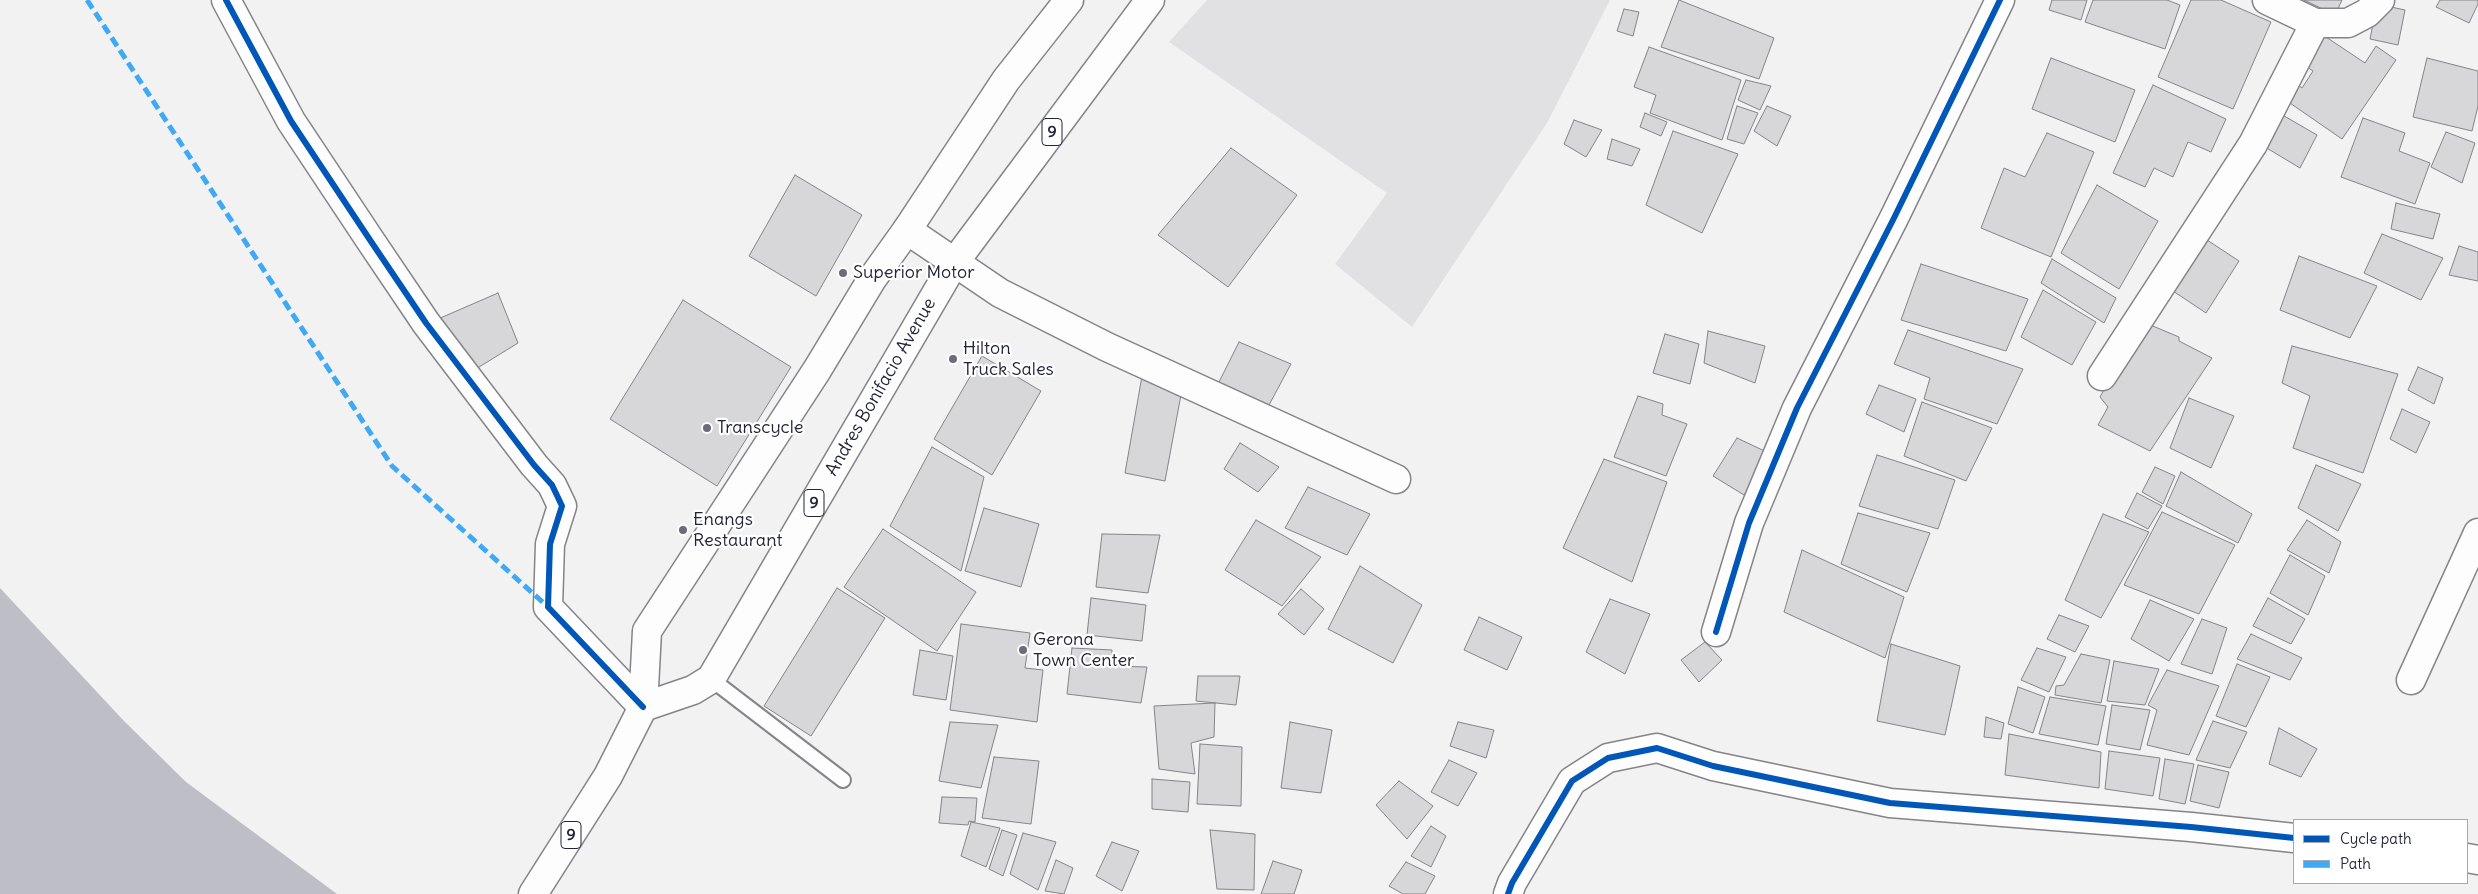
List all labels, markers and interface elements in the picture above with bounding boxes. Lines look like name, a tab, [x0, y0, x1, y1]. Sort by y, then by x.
road number: 9	[1042, 118, 1062, 146]
place label: Superior Motor	[853, 262, 975, 284]
marker: Superior Motor	[837, 267, 849, 279]
street label: Andres Bonifacio Avenue	[821, 294, 941, 480]
place label: Hilton Truck Sales	[963, 338, 1054, 380]
marker: Hilton Truck Sales	[947, 353, 959, 365]
place label: Transcycle	[717, 417, 804, 439]
marker: Transcycle	[701, 422, 713, 434]
road number: 9	[804, 489, 824, 516]
place label: Enangs Restaurant	[693, 509, 782, 552]
marker: Enangs Restaurant	[677, 524, 689, 536]
place label: Gerona Town Center	[1033, 629, 1134, 672]
marker: Gerona Town Center	[1017, 644, 1029, 656]
legend	[2293, 819, 2468, 884]
road number: 9	[561, 822, 581, 848]
text: Cycle path	[2340, 829, 2412, 848]
text: Path	[2340, 854, 2371, 873]

